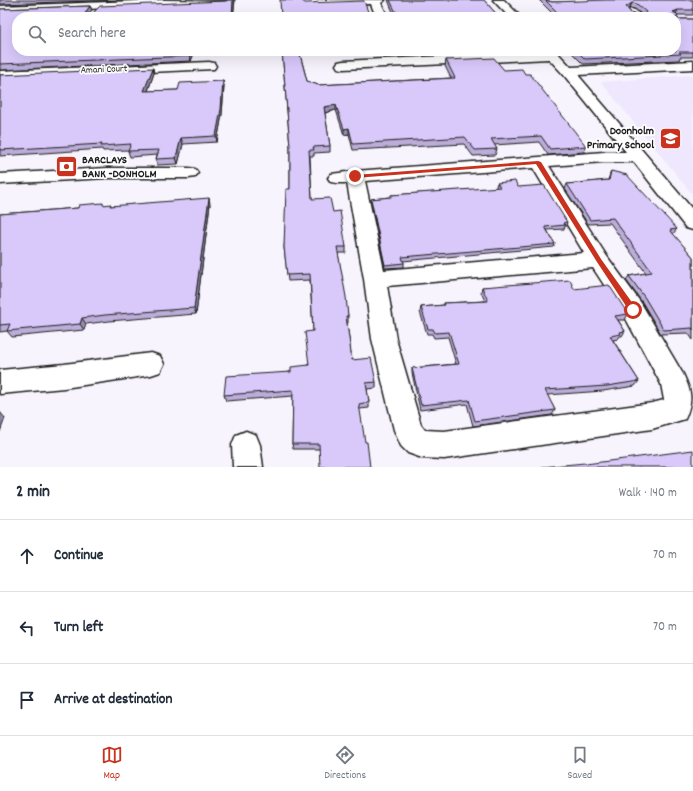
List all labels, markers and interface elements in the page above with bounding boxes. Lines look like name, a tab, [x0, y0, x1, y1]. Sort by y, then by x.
search box	[12, 12, 681, 56]
icon: search	[26, 23, 48, 45]
text: Search here	[58, 23, 126, 45]
street label: Amani Court	[80, 62, 128, 78]
place label: Doonholm Primary School	[587, 123, 654, 154]
school or university icon: Doonholm Primary School	[657, 125, 683, 151]
place label: BARCLAYS BANK -DONHOLM	[82, 152, 157, 183]
bank icon: BARCLAYS BANK -DONHOLM	[54, 154, 80, 180]
route end	[346, 167, 364, 185]
route start	[624, 301, 642, 319]
text: 2 min	[16, 481, 50, 505]
text: Walk · 140 m	[619, 484, 677, 503]
icon: ahead	[16, 545, 38, 567]
text: Continue	[54, 545, 103, 567]
text: 70 m	[653, 546, 677, 565]
icon: left	[16, 617, 38, 639]
text: Turn left	[54, 617, 103, 639]
text: 70 m	[653, 618, 677, 637]
icon: arrive	[16, 689, 38, 711]
text: Arrive at destination	[54, 689, 172, 711]
tab: Map	[101, 744, 123, 784]
tab: Directions	[324, 744, 366, 784]
tab: Saved	[568, 744, 592, 784]

